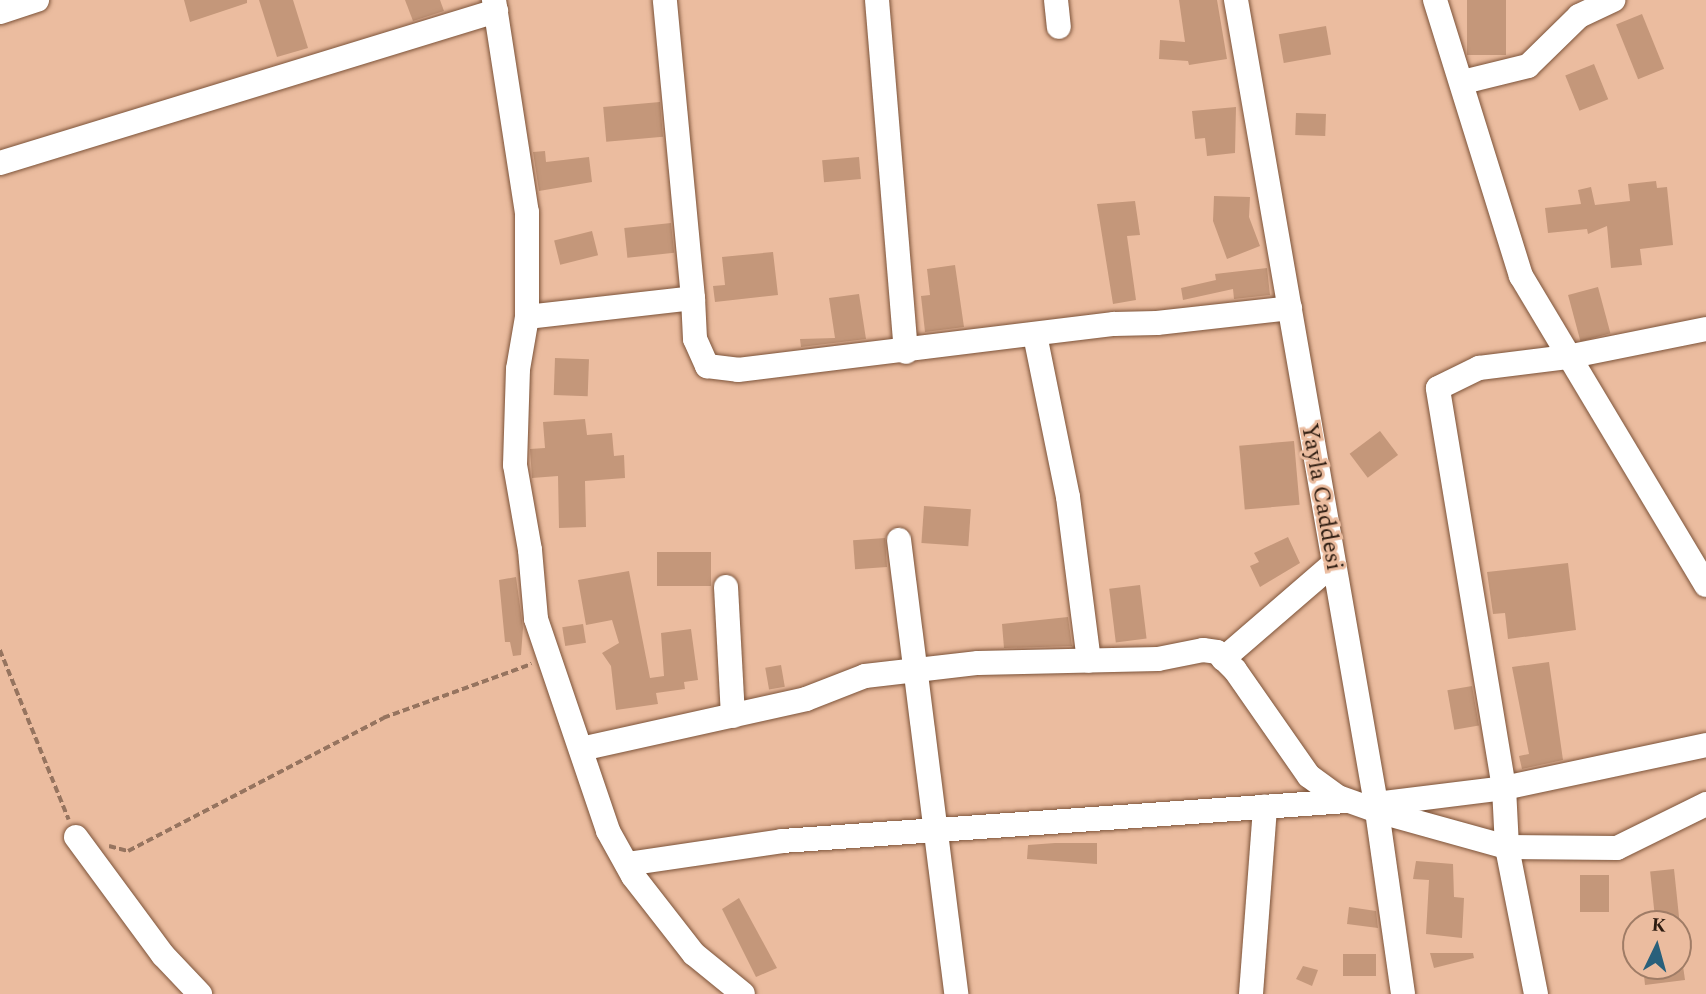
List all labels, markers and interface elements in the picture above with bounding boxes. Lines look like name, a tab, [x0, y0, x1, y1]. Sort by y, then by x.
street label: Yayla Caddesi	[1294, 421, 1348, 573]
north arrow	[1622, 910, 1692, 980]
text: K	[1650, 910, 1667, 941]

